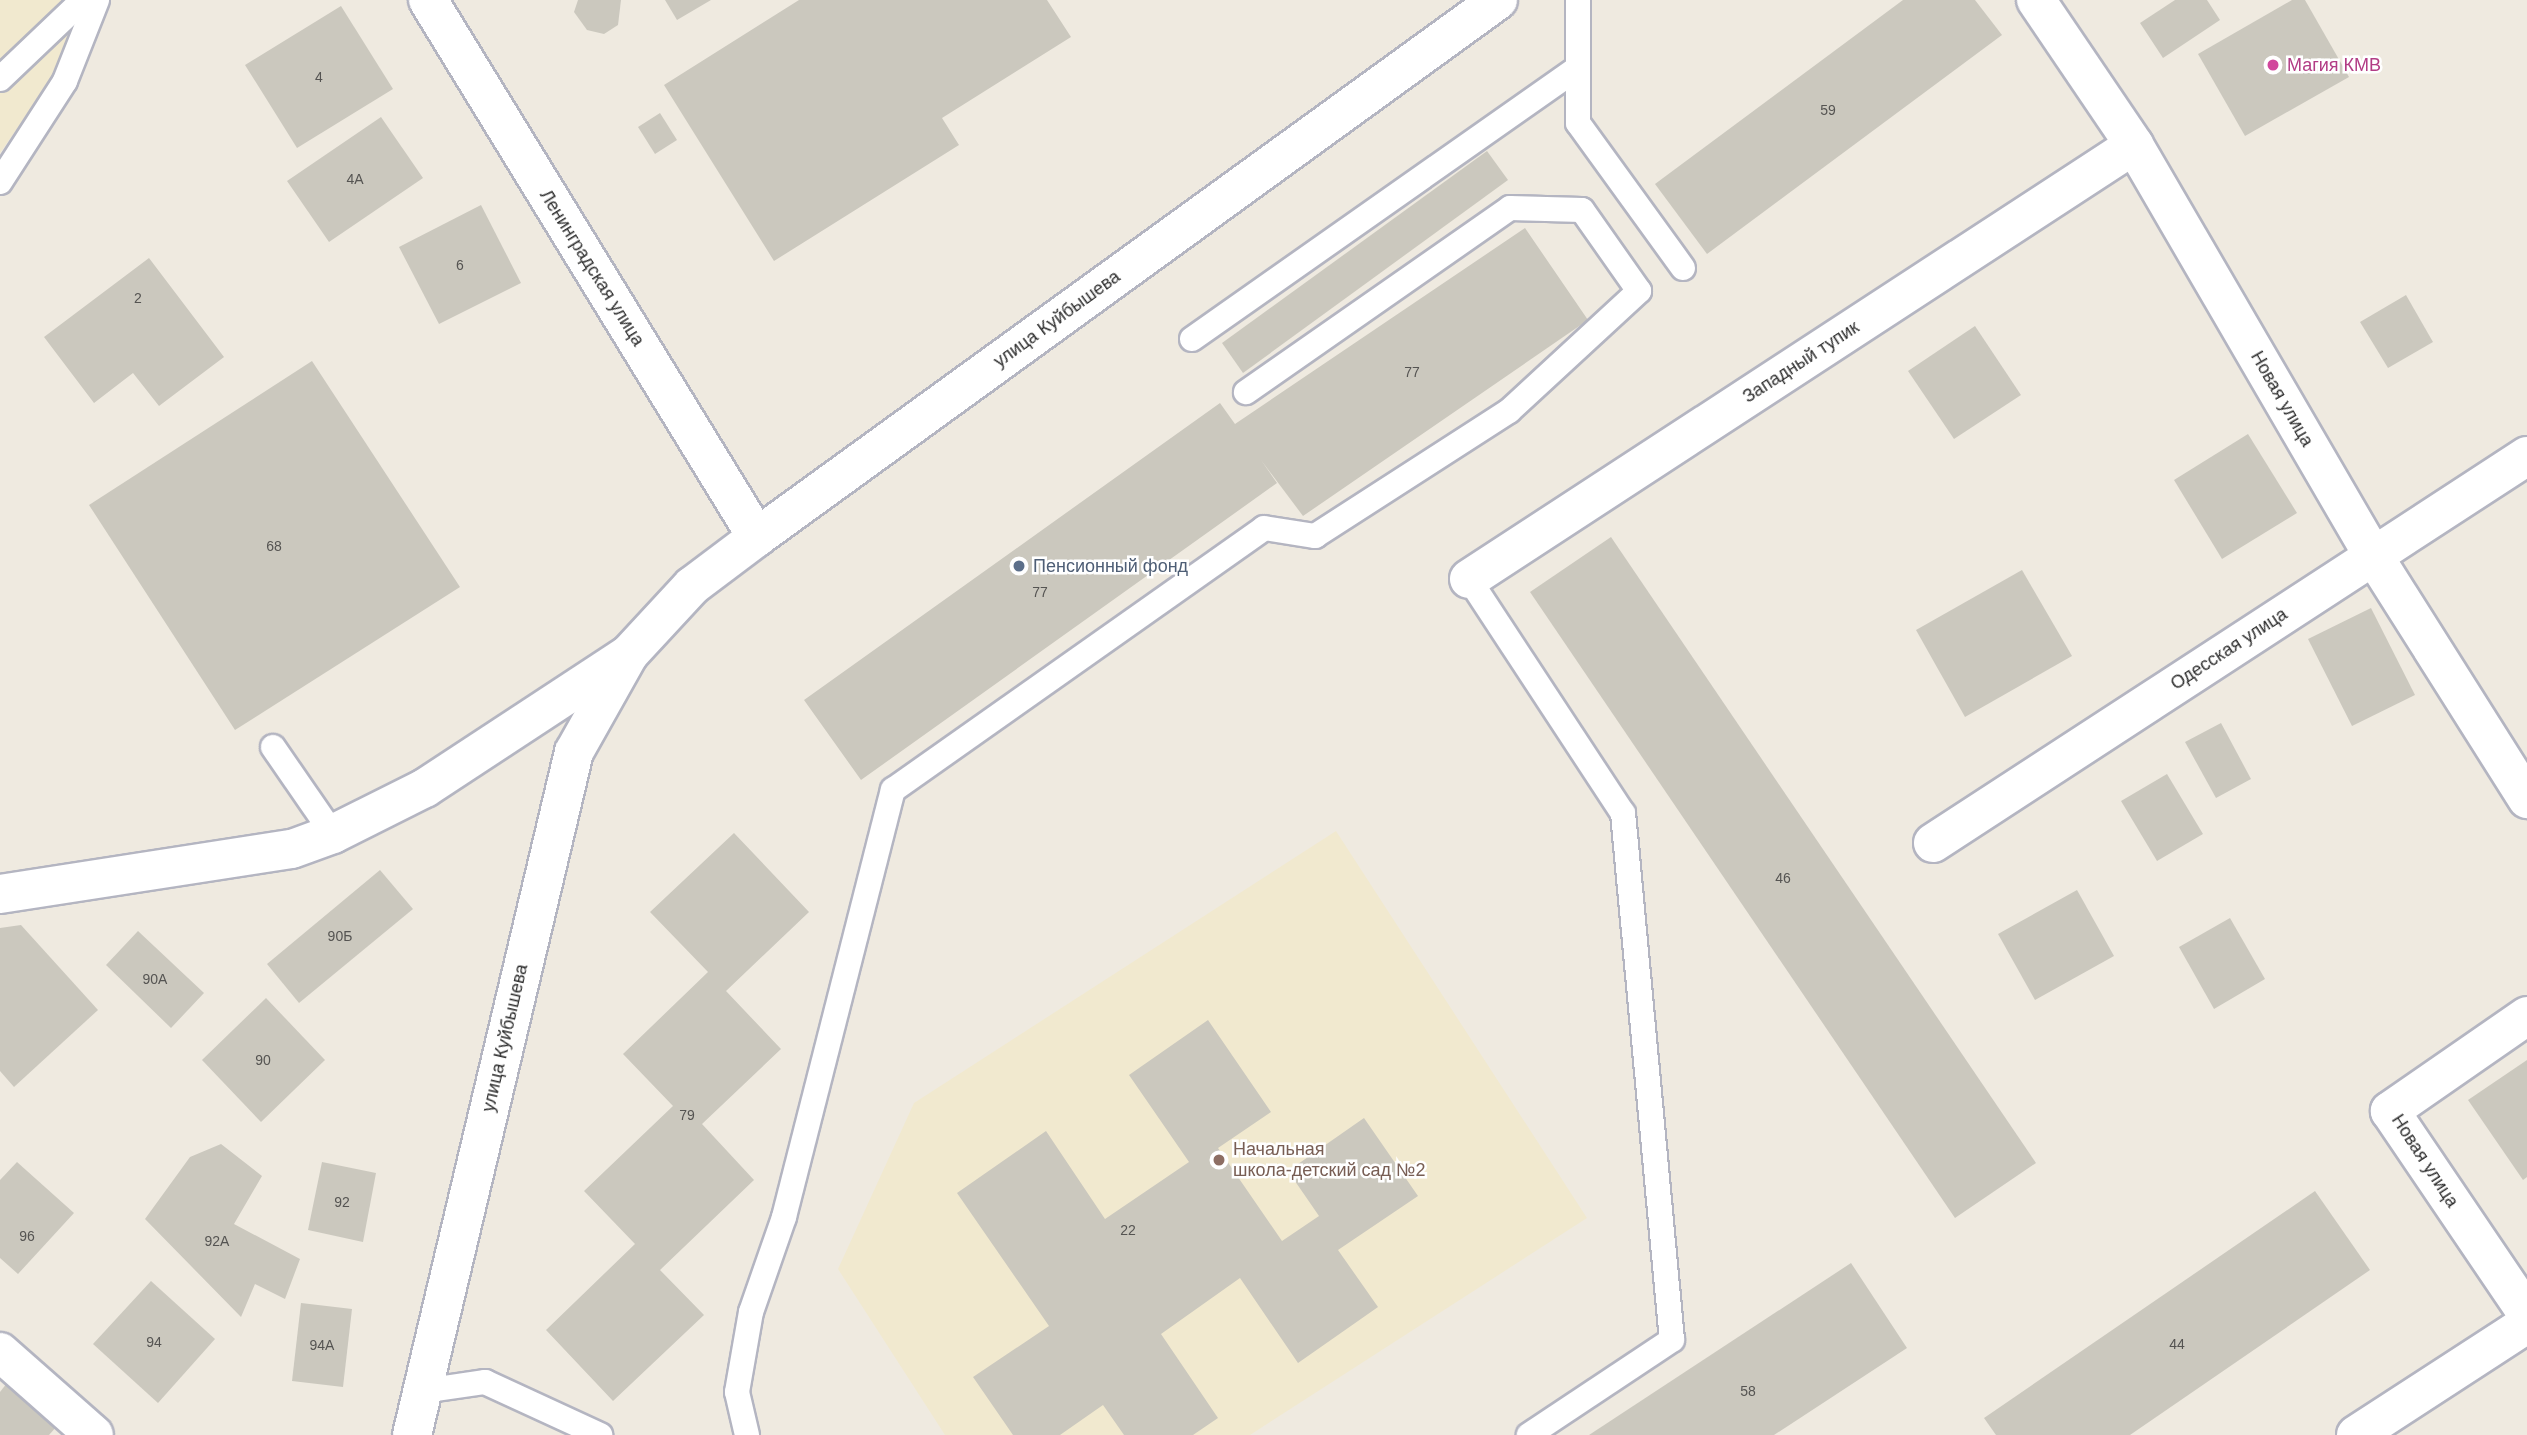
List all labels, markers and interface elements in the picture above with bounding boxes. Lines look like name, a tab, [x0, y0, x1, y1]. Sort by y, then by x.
place label: Магия КМВ	[2287, 54, 2381, 76]
marker: Магия КМВ	[2265, 57, 2281, 73]
house number: 4	[315, 69, 323, 85]
house number: 59	[1820, 102, 1836, 118]
house number: 4А	[346, 171, 364, 187]
street label: Ленинградская улица	[535, 186, 649, 350]
house number: 6	[456, 257, 464, 273]
street label: улица Куйбышева	[990, 266, 1124, 372]
house number: 2	[134, 290, 142, 306]
street label: Западный тупик	[1739, 316, 1863, 408]
street label: Новая улица	[2246, 347, 2318, 451]
house number: 77	[1404, 364, 1420, 380]
house number: 68	[266, 538, 282, 554]
place label: Пенсионный фонд	[1033, 555, 1188, 577]
marker: Пенсионный фонд	[1011, 558, 1027, 574]
house number: 77	[1032, 584, 1048, 600]
street label: Одесская улица	[2167, 603, 2291, 695]
house number: 46	[1775, 870, 1791, 886]
house number: 90Б	[328, 928, 352, 944]
street label: улица Куйбышева	[477, 962, 533, 1114]
house number: 90А	[143, 971, 167, 987]
house number: 90	[255, 1052, 271, 1068]
house number: 79	[679, 1107, 695, 1123]
street label: Новая улица	[2387, 1110, 2463, 1212]
place label: Начальная школа-детский сад №2	[1233, 1139, 1425, 1182]
marker: Начальная школа-детский сад №2	[1211, 1152, 1227, 1168]
house number: 92	[334, 1194, 350, 1210]
house number: 22	[1120, 1222, 1136, 1238]
house number: 96	[19, 1228, 35, 1244]
house number: 92А	[205, 1233, 229, 1249]
house number: 94	[146, 1334, 162, 1350]
house number: 44	[2169, 1336, 2185, 1352]
house number: 94А	[310, 1337, 334, 1353]
house number: 58	[1740, 1383, 1756, 1399]

